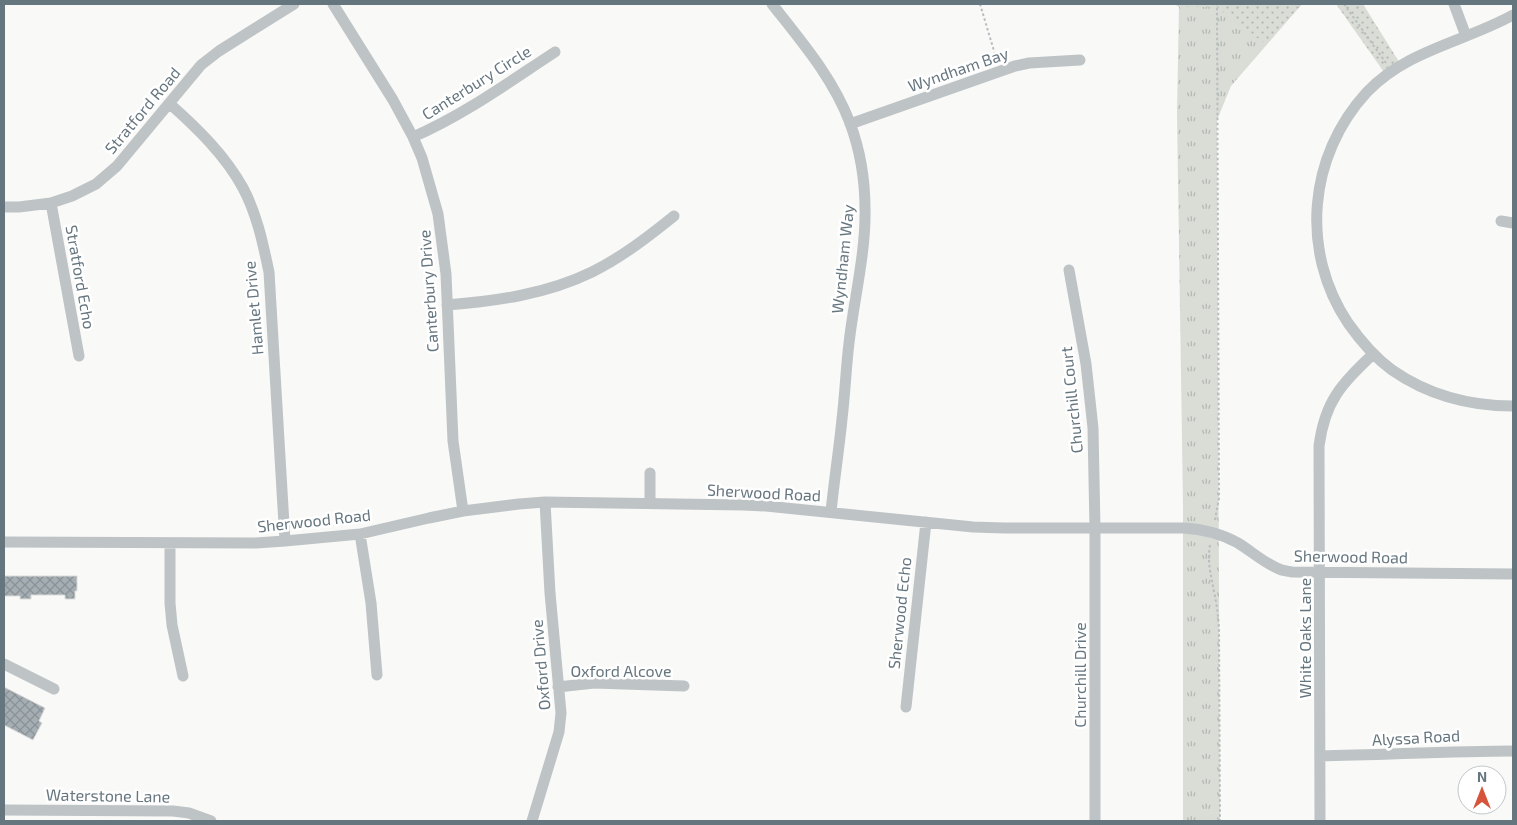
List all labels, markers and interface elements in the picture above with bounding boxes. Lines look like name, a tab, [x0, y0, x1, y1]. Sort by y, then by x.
street label: Canterbury Circle	[418, 41, 534, 123]
street label: Wyndham Bay	[905, 43, 1011, 95]
street label: Stratford Road	[100, 63, 184, 157]
street label: Wyndham Way	[827, 203, 857, 315]
street label: Stratford Echo	[62, 223, 100, 331]
street label: Canterbury Drive	[414, 229, 442, 353]
street label: Hamlet Drive	[239, 260, 267, 356]
street label: Churchill Court	[1056, 346, 1086, 454]
street label: Sherwood Road	[706, 480, 822, 504]
street label: Sherwood Road	[256, 505, 372, 535]
street label: Sherwood Road	[1294, 546, 1408, 566]
street label: Sherwood Echo	[884, 556, 914, 670]
street label: White Oaks Lane	[1295, 578, 1314, 698]
street label: Oxford Drive	[527, 619, 553, 711]
street label: Churchill Drive	[1070, 622, 1089, 728]
street label: Oxford Alcove	[570, 661, 672, 680]
street label: Alyssa Road	[1371, 725, 1461, 749]
north arrow	[1457, 765, 1507, 815]
text: N	[1477, 768, 1487, 785]
street label: Waterstone Lane	[46, 784, 170, 806]

